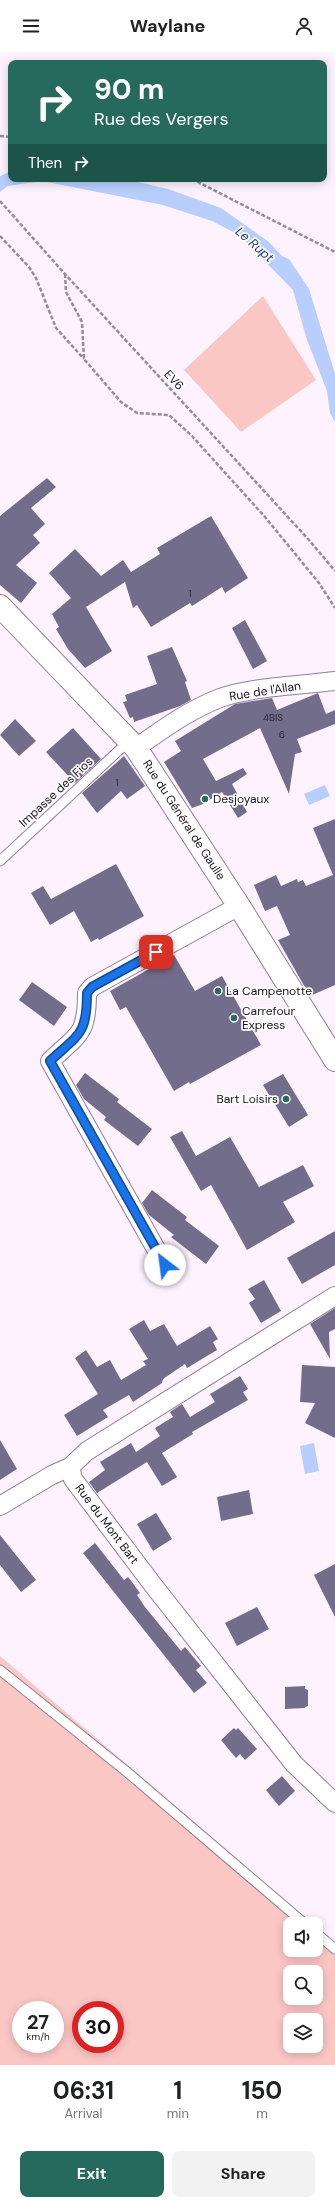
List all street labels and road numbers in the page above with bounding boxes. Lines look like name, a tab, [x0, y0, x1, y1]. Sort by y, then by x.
street label: EV6	[161, 367, 187, 393]
street label: Rue de l'Allan	[228, 677, 302, 705]
street label: Impasse des Fios	[16, 754, 96, 830]
street label: Rue du Général de Gaulle	[139, 757, 229, 883]
street label: Rue du Mont Bart	[72, 1481, 143, 1568]

